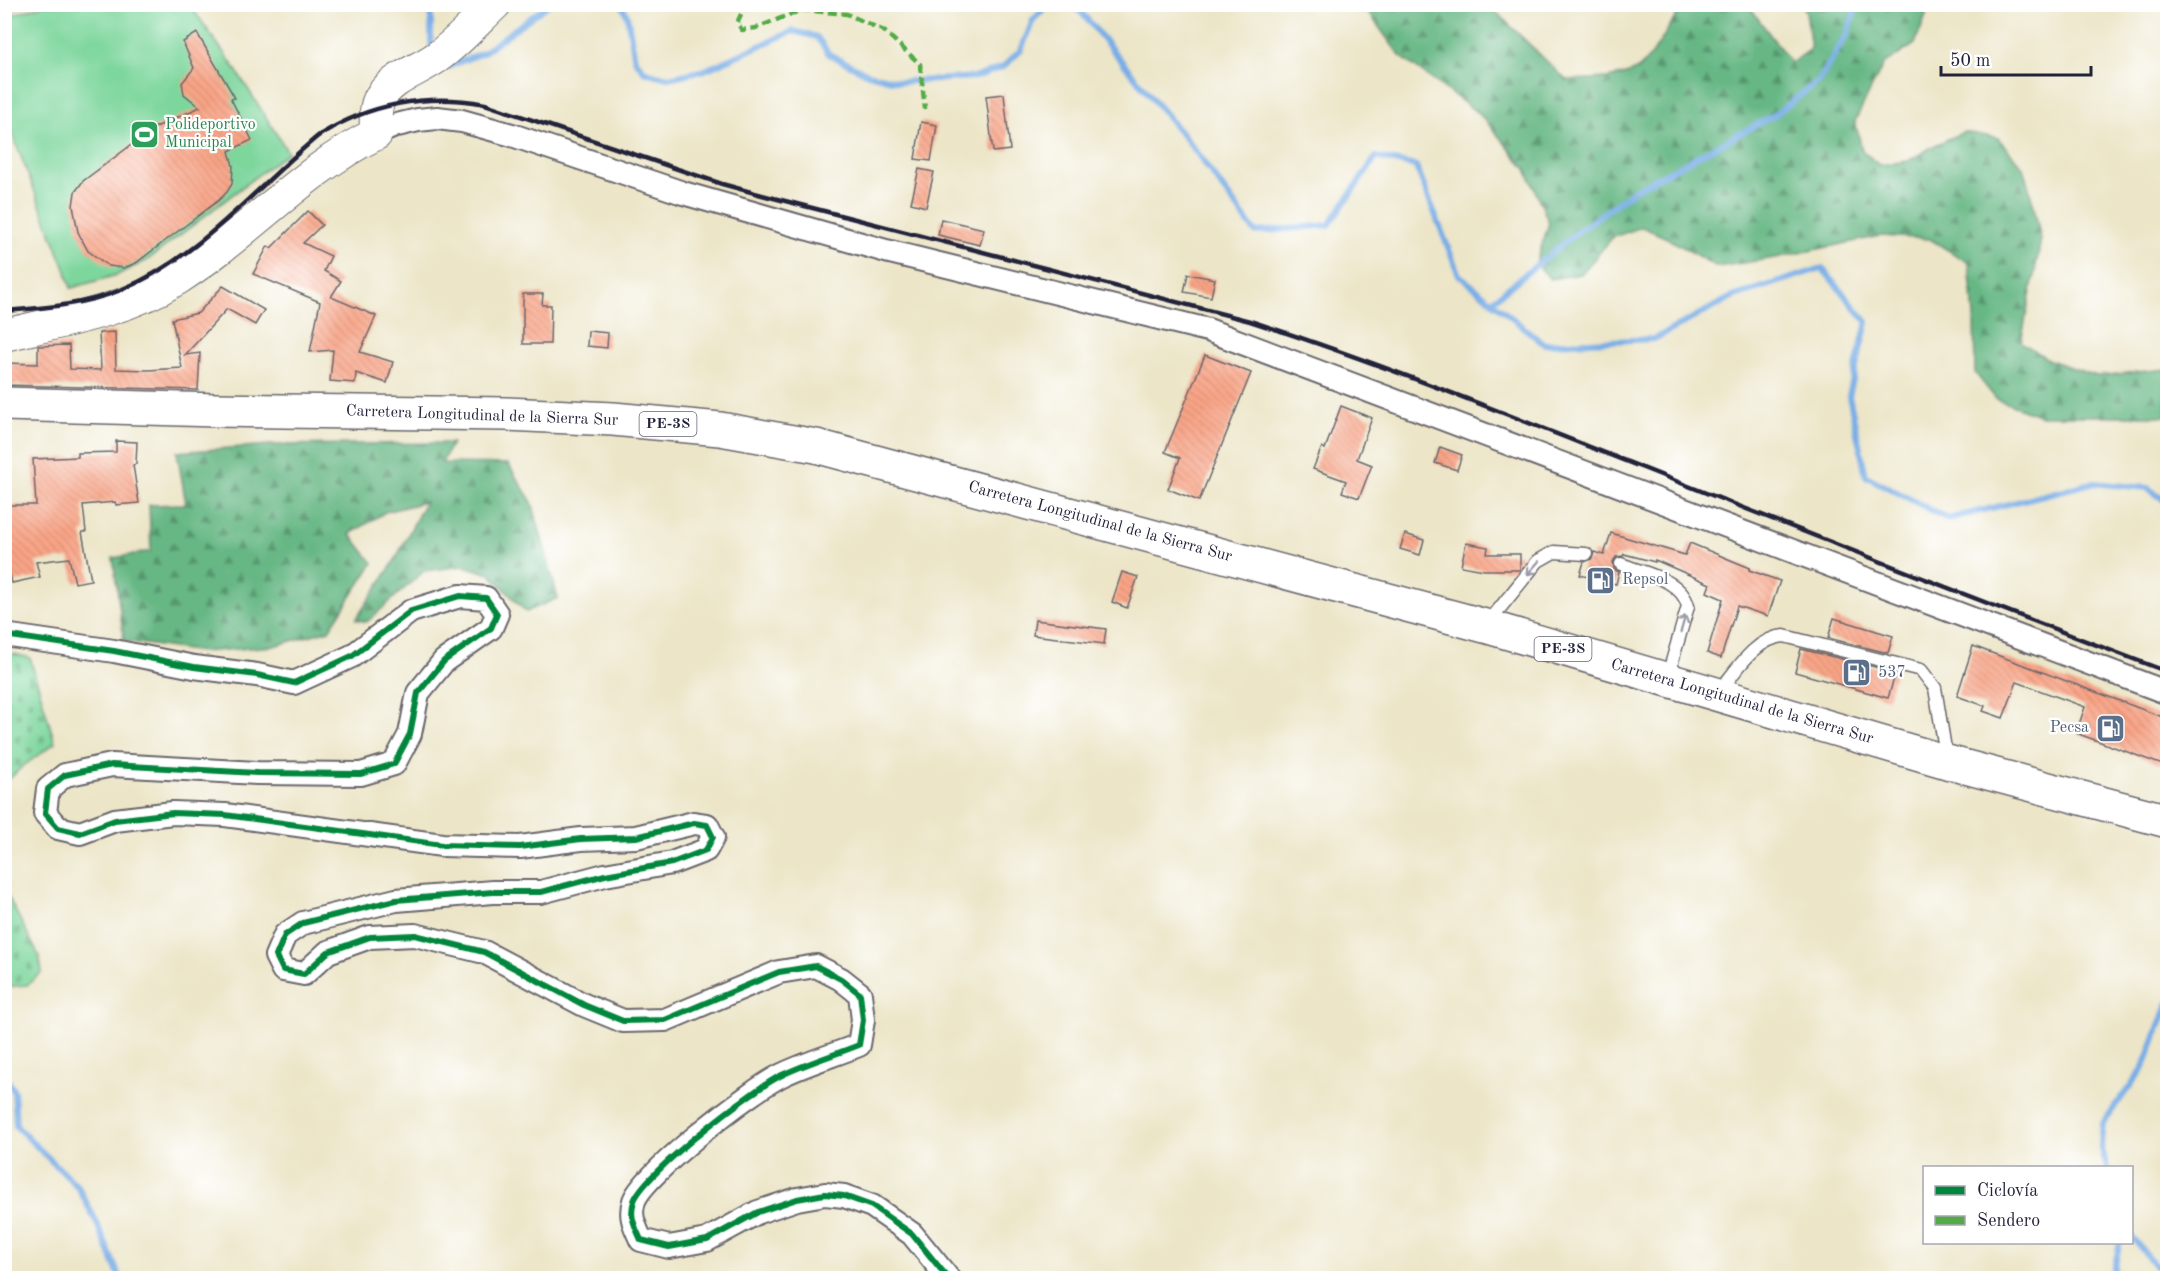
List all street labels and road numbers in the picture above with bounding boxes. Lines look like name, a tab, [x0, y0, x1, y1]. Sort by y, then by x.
street label: Carretera Longitudinal de la Sierra Sur	[346, 403, 619, 429]
road number: PE-3S	[640, 412, 696, 436]
street label: Carretera Longitudinal de la Sierra Sur	[966, 479, 1234, 565]
road number: PE-3S	[1534, 637, 1592, 661]
street label: Carretera Longitudinal de la Sierra Sur	[1609, 657, 1876, 747]

